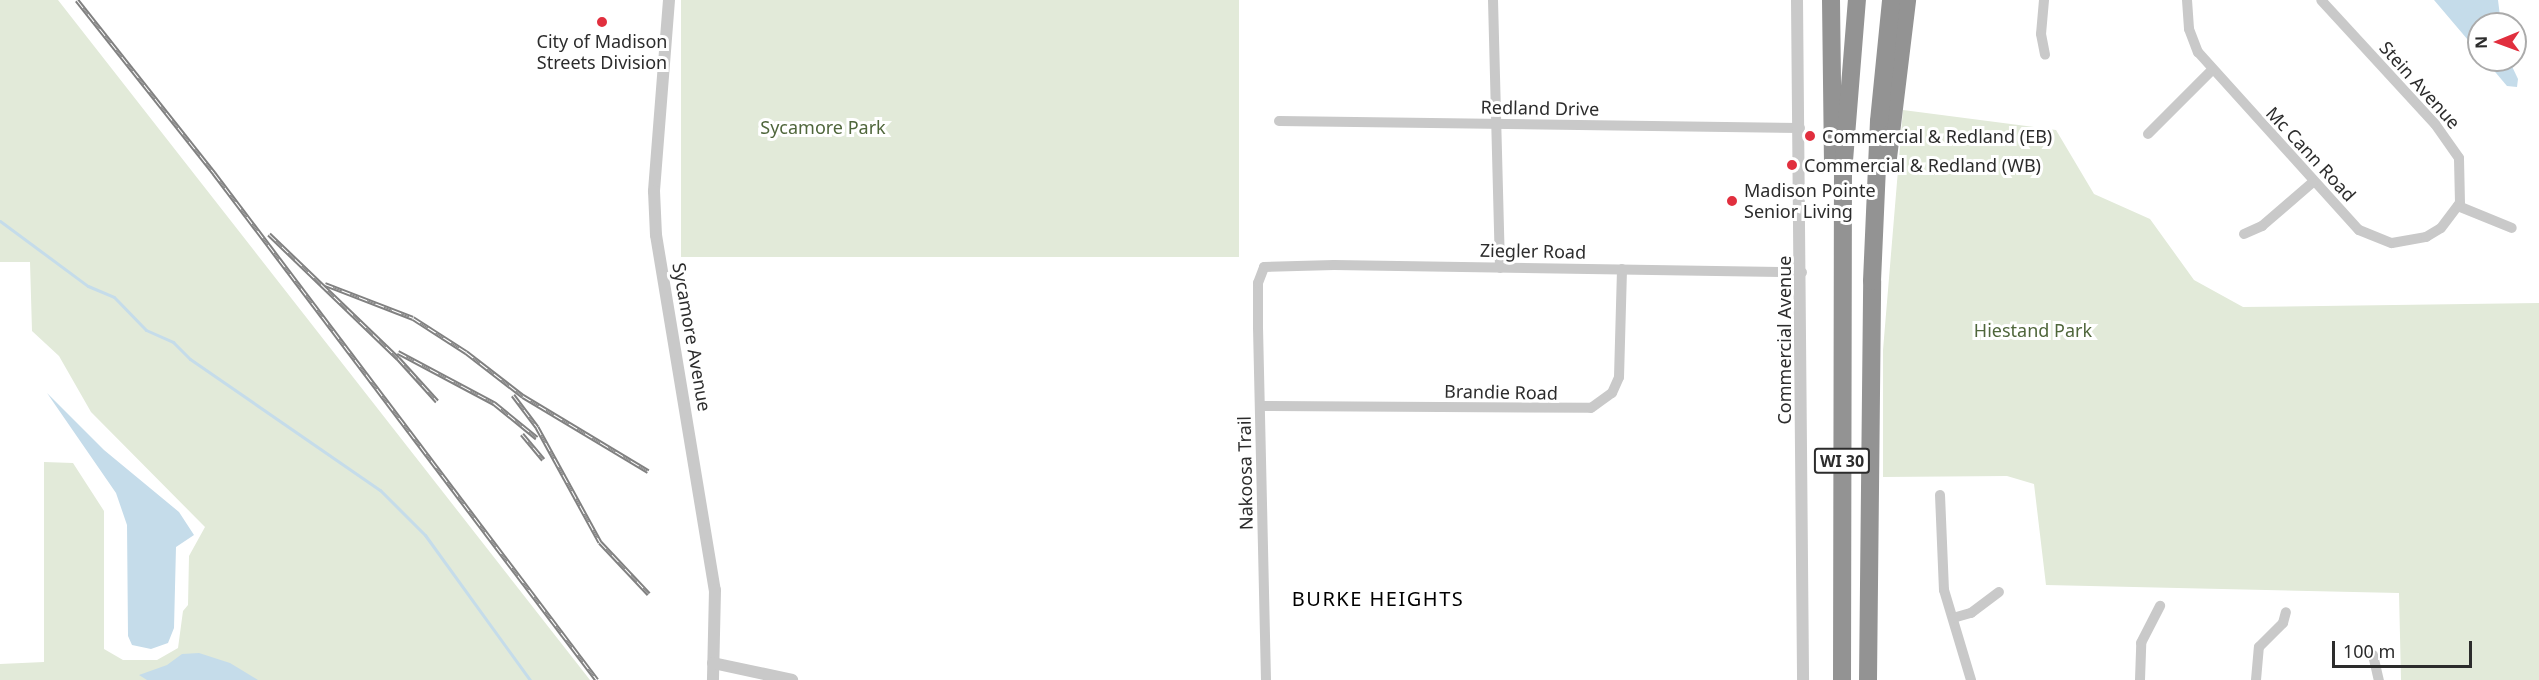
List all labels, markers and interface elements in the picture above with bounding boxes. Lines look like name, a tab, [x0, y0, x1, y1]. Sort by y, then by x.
north arrow	[2467, 12, 2527, 72]
marker: City of Madison Streets Division	[595, 15, 609, 29]
place label: City of Madison Streets Division	[537, 31, 667, 74]
text: N	[2470, 36, 2492, 49]
street label: Stein Avenue	[2375, 37, 2465, 133]
street label: Redland Drive	[1481, 96, 1599, 120]
street label: Mc Cann Road	[2262, 102, 2360, 206]
park label: Sycamore Park	[760, 116, 886, 138]
place label: Commercial & Redland (EB)	[1822, 125, 2052, 147]
marker: Commercial & Redland (EB)	[1803, 129, 1817, 143]
place label: Commercial & Redland (WB)	[1804, 154, 2041, 176]
marker: Commercial & Redland (WB)	[1785, 158, 1799, 172]
place label: Madison Pointe Senior Living	[1744, 180, 1876, 222]
marker: Madison Pointe Senior Living	[1725, 194, 1739, 208]
street label: Ziegler Road	[1480, 239, 1586, 263]
street label: Commercial Avenue	[1773, 255, 1795, 425]
street label: Sycamore Avenue	[668, 261, 716, 413]
park label: Hiestand Park	[1974, 319, 2092, 341]
street label: Brandie Road	[1444, 380, 1558, 404]
street label: Nakoosa Trail	[1233, 416, 1257, 530]
road number: WI 30	[1814, 448, 1870, 474]
district label: BURKE HEIGHTS	[1292, 586, 1464, 610]
scale bar	[2335, 629, 2474, 667]
text: 100 m	[2343, 639, 2395, 663]

